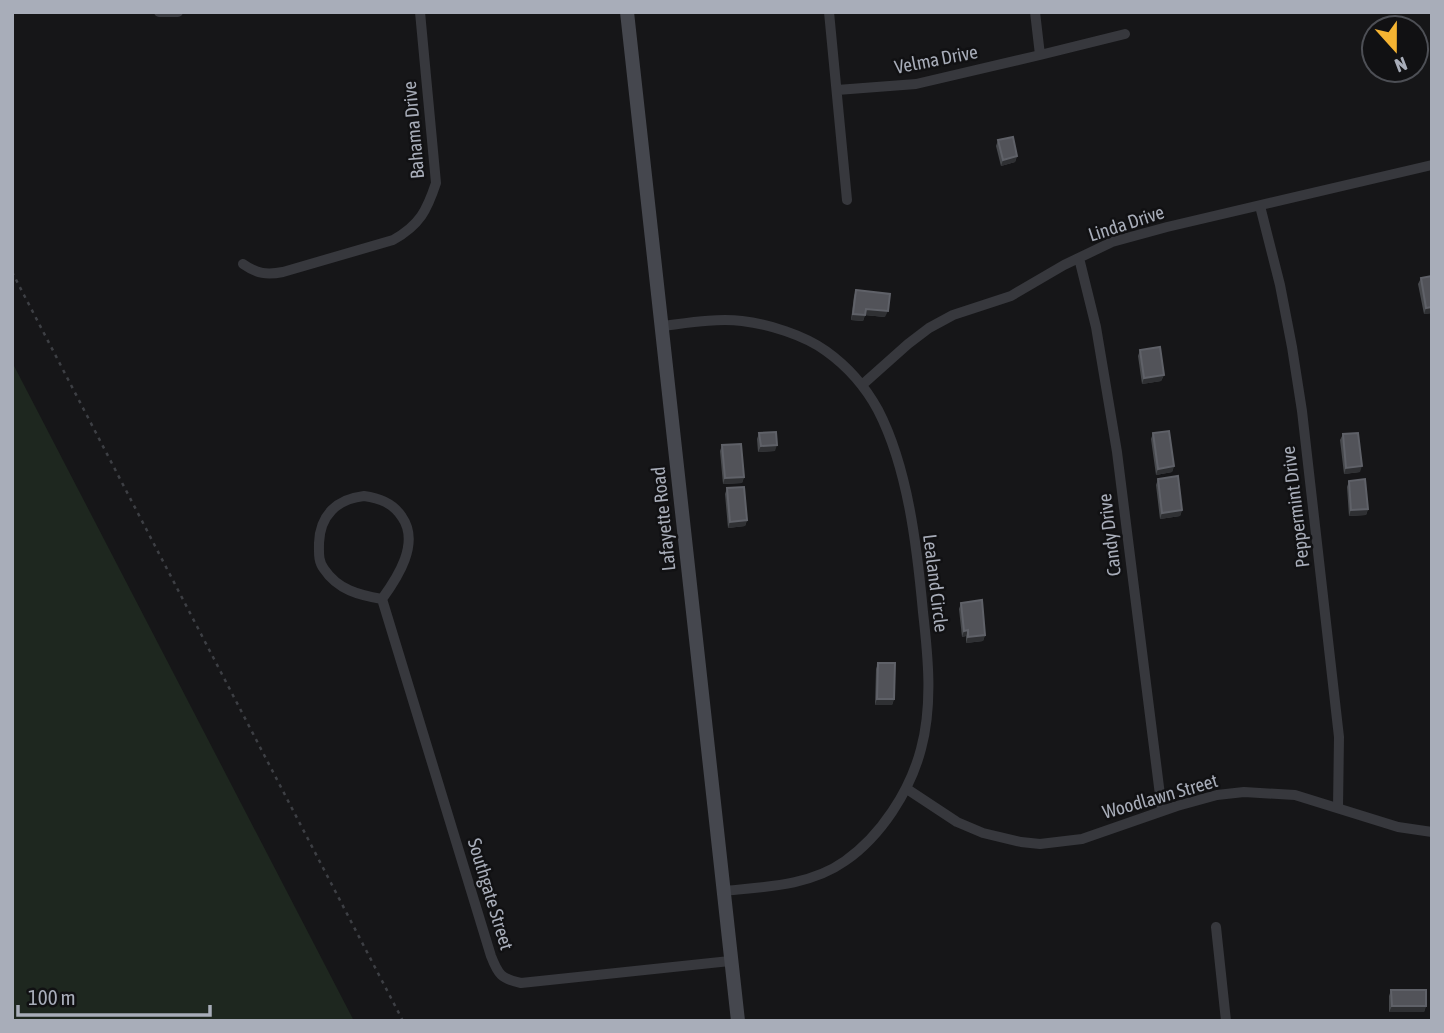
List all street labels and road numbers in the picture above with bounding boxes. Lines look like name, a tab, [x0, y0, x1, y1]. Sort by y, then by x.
street label: Velma Drive	[892, 40, 980, 78]
street label: Bahama Drive	[398, 80, 428, 180]
street label: Linda Drive	[1085, 200, 1167, 246]
street label: Peppermint Drive	[1277, 445, 1313, 569]
street label: Lafayette Road	[647, 466, 679, 572]
street label: Candy Drive	[1093, 493, 1125, 577]
street label: Lealand Circle	[919, 533, 953, 633]
street label: Woodlawn Street	[1100, 769, 1220, 823]
street label: Southgate Street	[464, 836, 518, 952]

